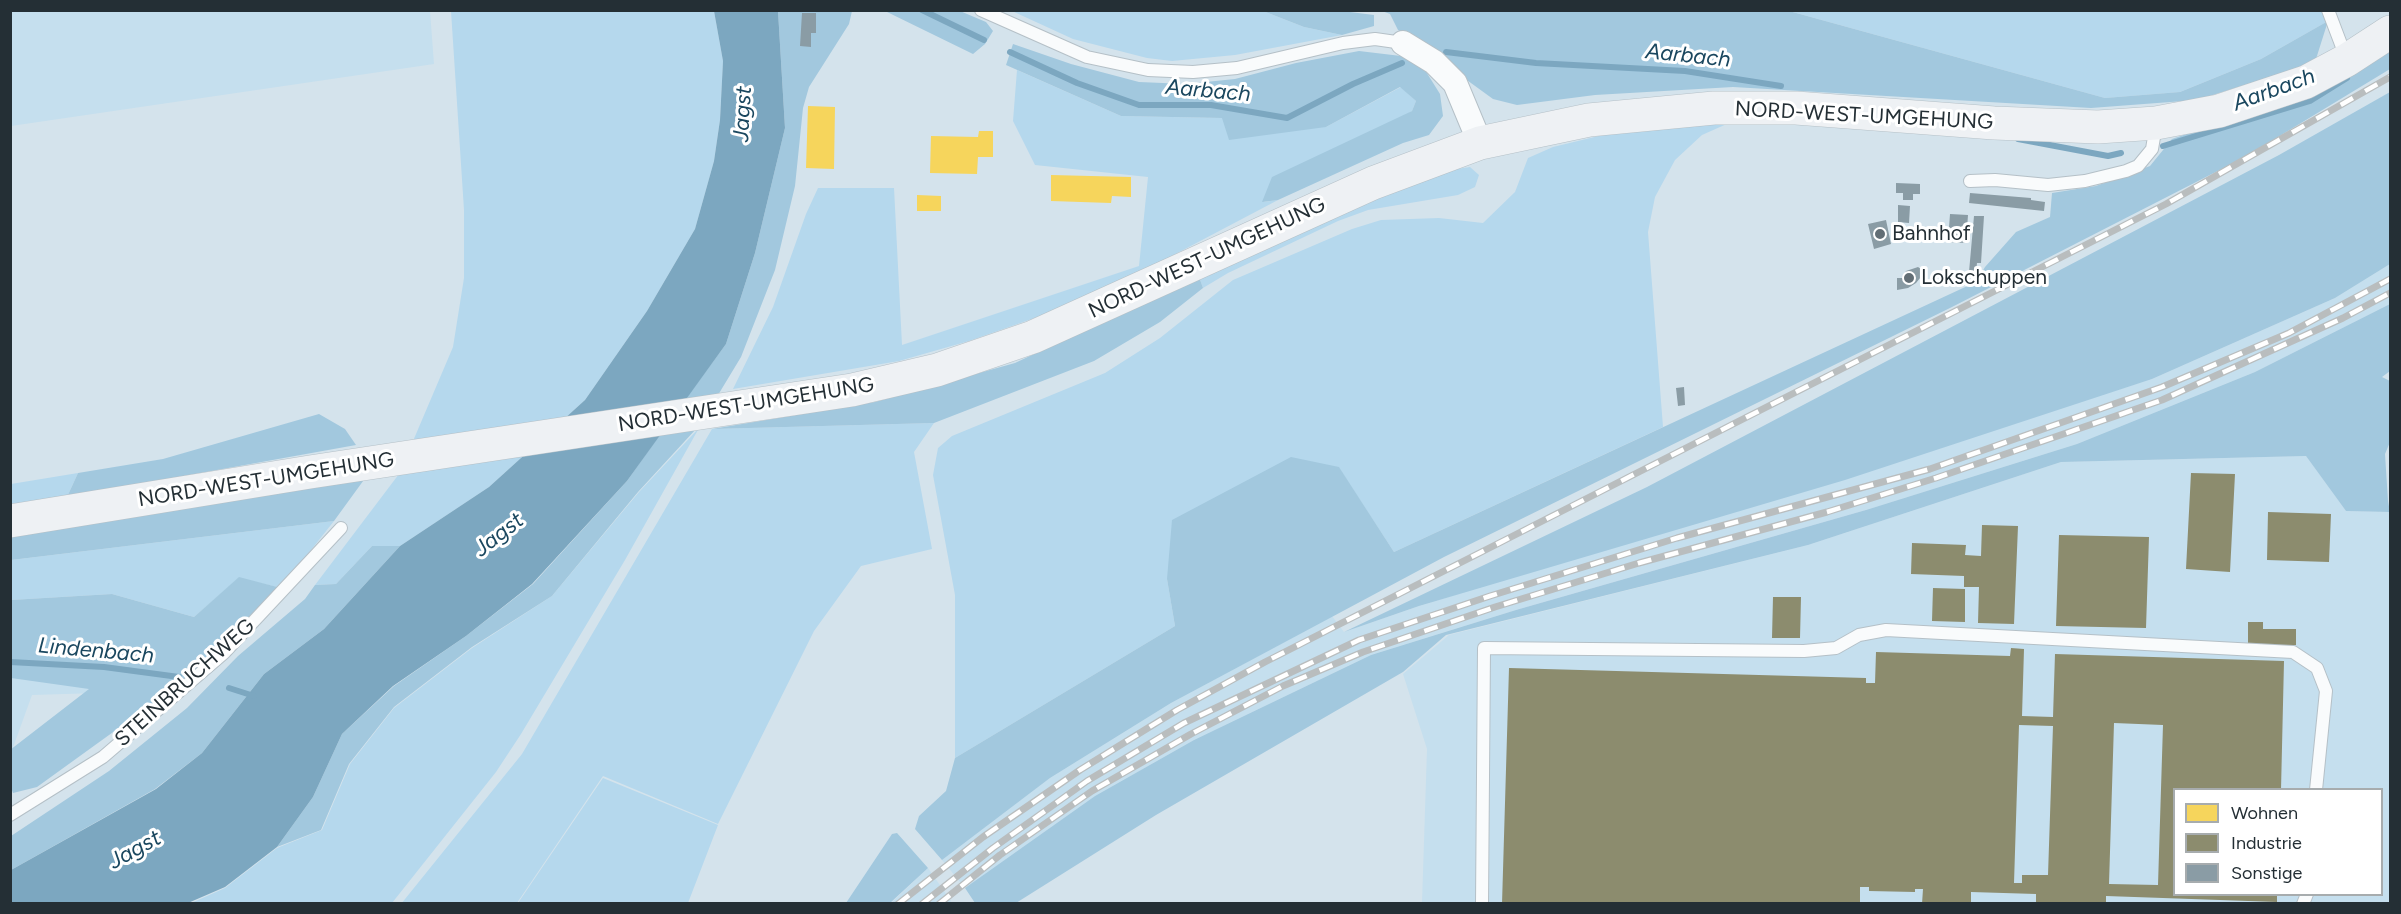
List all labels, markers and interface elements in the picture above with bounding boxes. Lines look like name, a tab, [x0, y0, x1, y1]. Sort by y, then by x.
water label: Aarbach	[1644, 38, 1732, 74]
water label: Aarbach	[2229, 63, 2319, 117]
water label: Aarbach	[1164, 74, 1252, 108]
water label: Jagst	[728, 85, 758, 143]
street label: NORD-WEST-UMGEHUNG	[1734, 97, 1994, 135]
street label: NORD-WEST-UMGEHUNG	[1085, 192, 1329, 324]
place label: Bahnhof	[1892, 221, 1971, 247]
marker: Bahnhof	[1873, 227, 1887, 241]
place label: Lokschuppen	[1921, 265, 2047, 291]
marker: Lokschuppen	[1902, 271, 1916, 285]
street label: NORD-WEST-UMGEHUNG	[616, 372, 876, 438]
street label: NORD-WEST-UMGEHUNG	[136, 447, 396, 513]
water label: Jagst	[469, 507, 529, 563]
street label: STEINBRUCHWEG	[110, 614, 260, 752]
water label: Lindenbach	[37, 633, 155, 669]
legend	[2173, 788, 2383, 896]
text: Wohnen	[2231, 802, 2298, 824]
water label: Jagst	[104, 825, 166, 875]
text: Industrie	[2231, 832, 2302, 854]
text: Sonstige	[2231, 862, 2302, 884]

